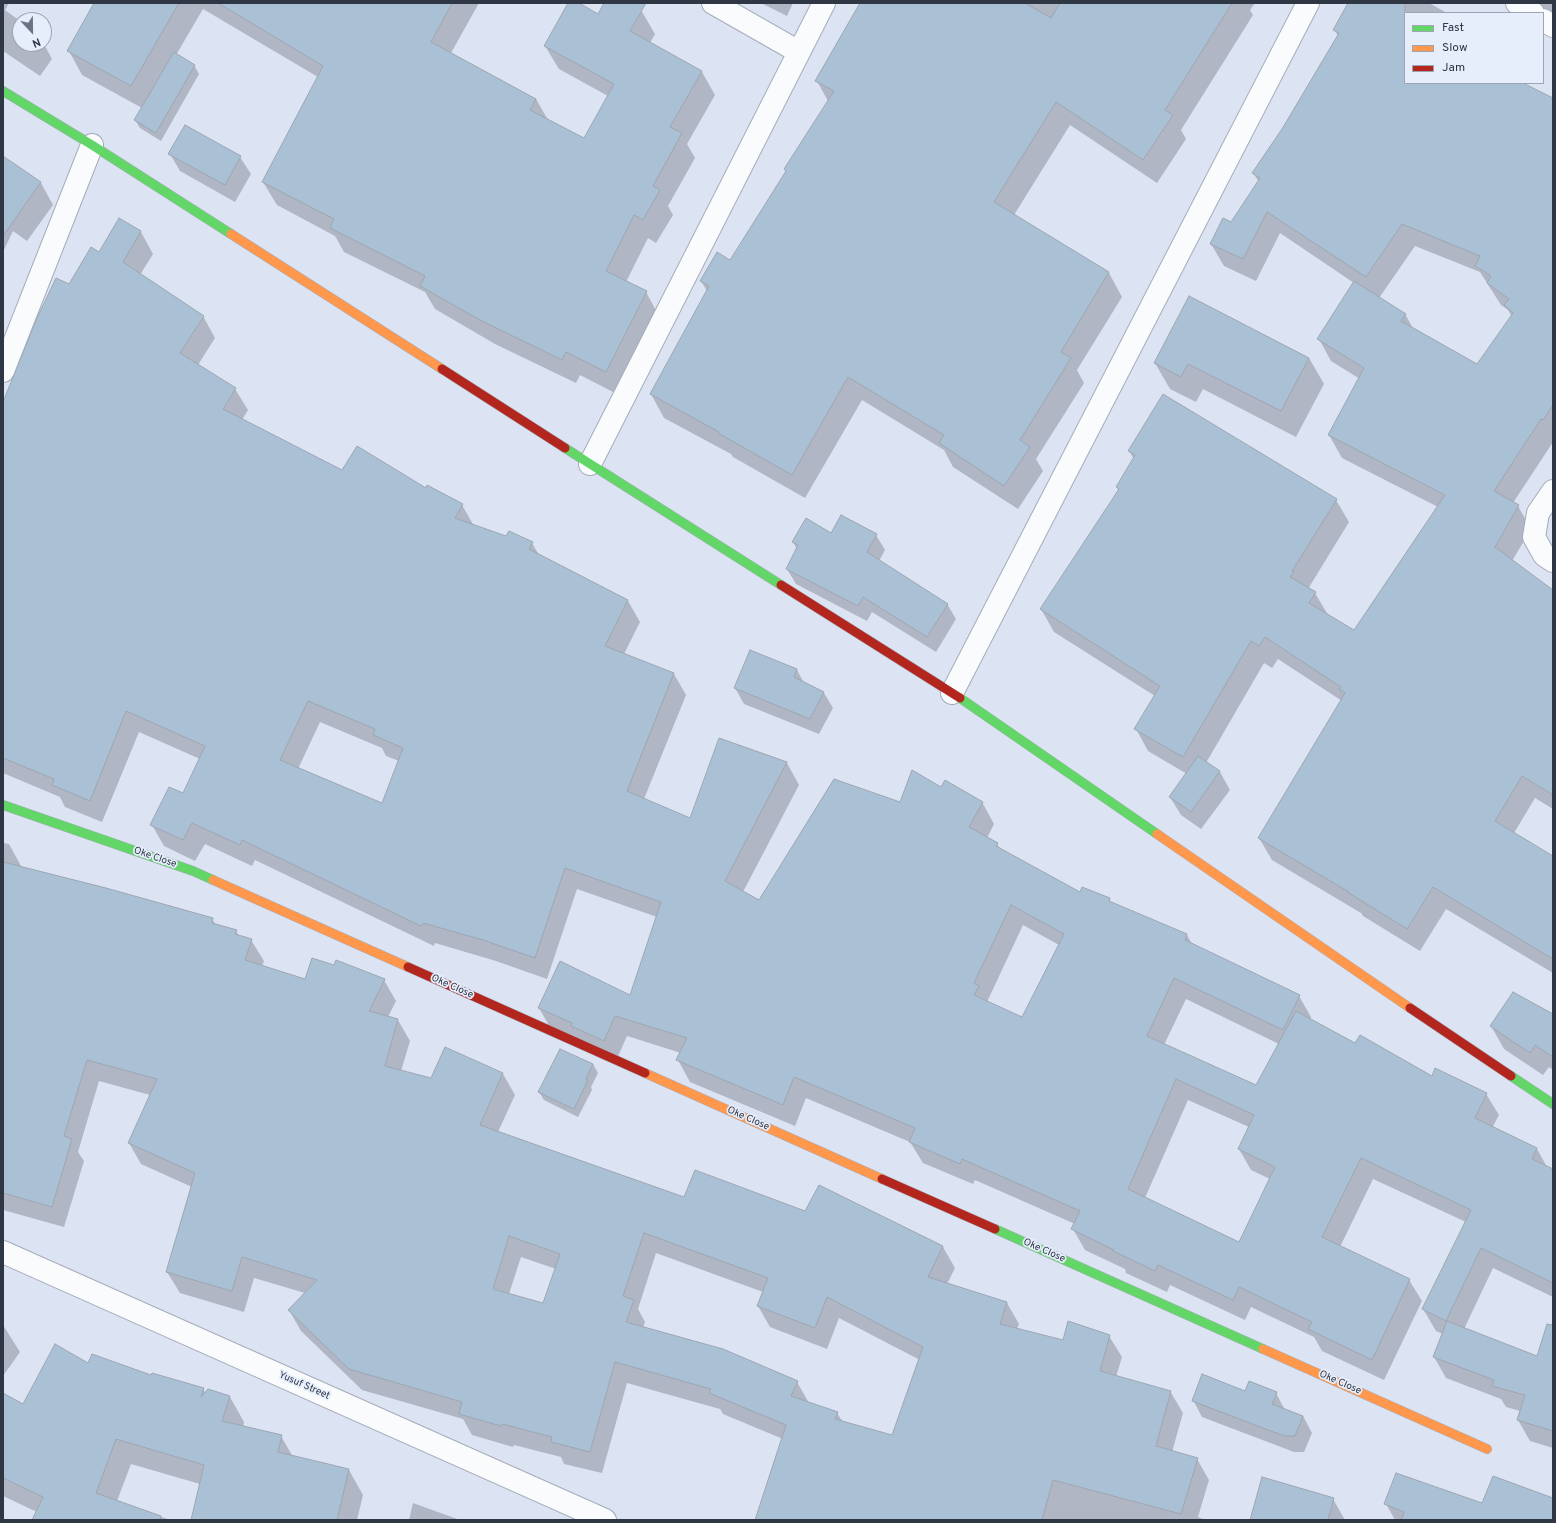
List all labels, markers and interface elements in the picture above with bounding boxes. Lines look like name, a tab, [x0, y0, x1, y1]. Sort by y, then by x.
north arrow	[12, 12, 52, 52]
legend	[1404, 12, 1544, 84]
text: Fast	[1442, 20, 1464, 36]
text: N	[30, 34, 42, 50]
text: Slow	[1442, 40, 1468, 56]
text: Jam	[1442, 60, 1465, 76]
street label: Oke Close	[132, 845, 178, 871]
street label: Oke Close	[429, 972, 475, 1002]
street label: Oke Close	[725, 1104, 771, 1134]
street label: Oke Close	[1021, 1236, 1067, 1266]
street label: Oke Close	[1317, 1368, 1363, 1398]
street label: Yusuf Street	[277, 1369, 331, 1403]

